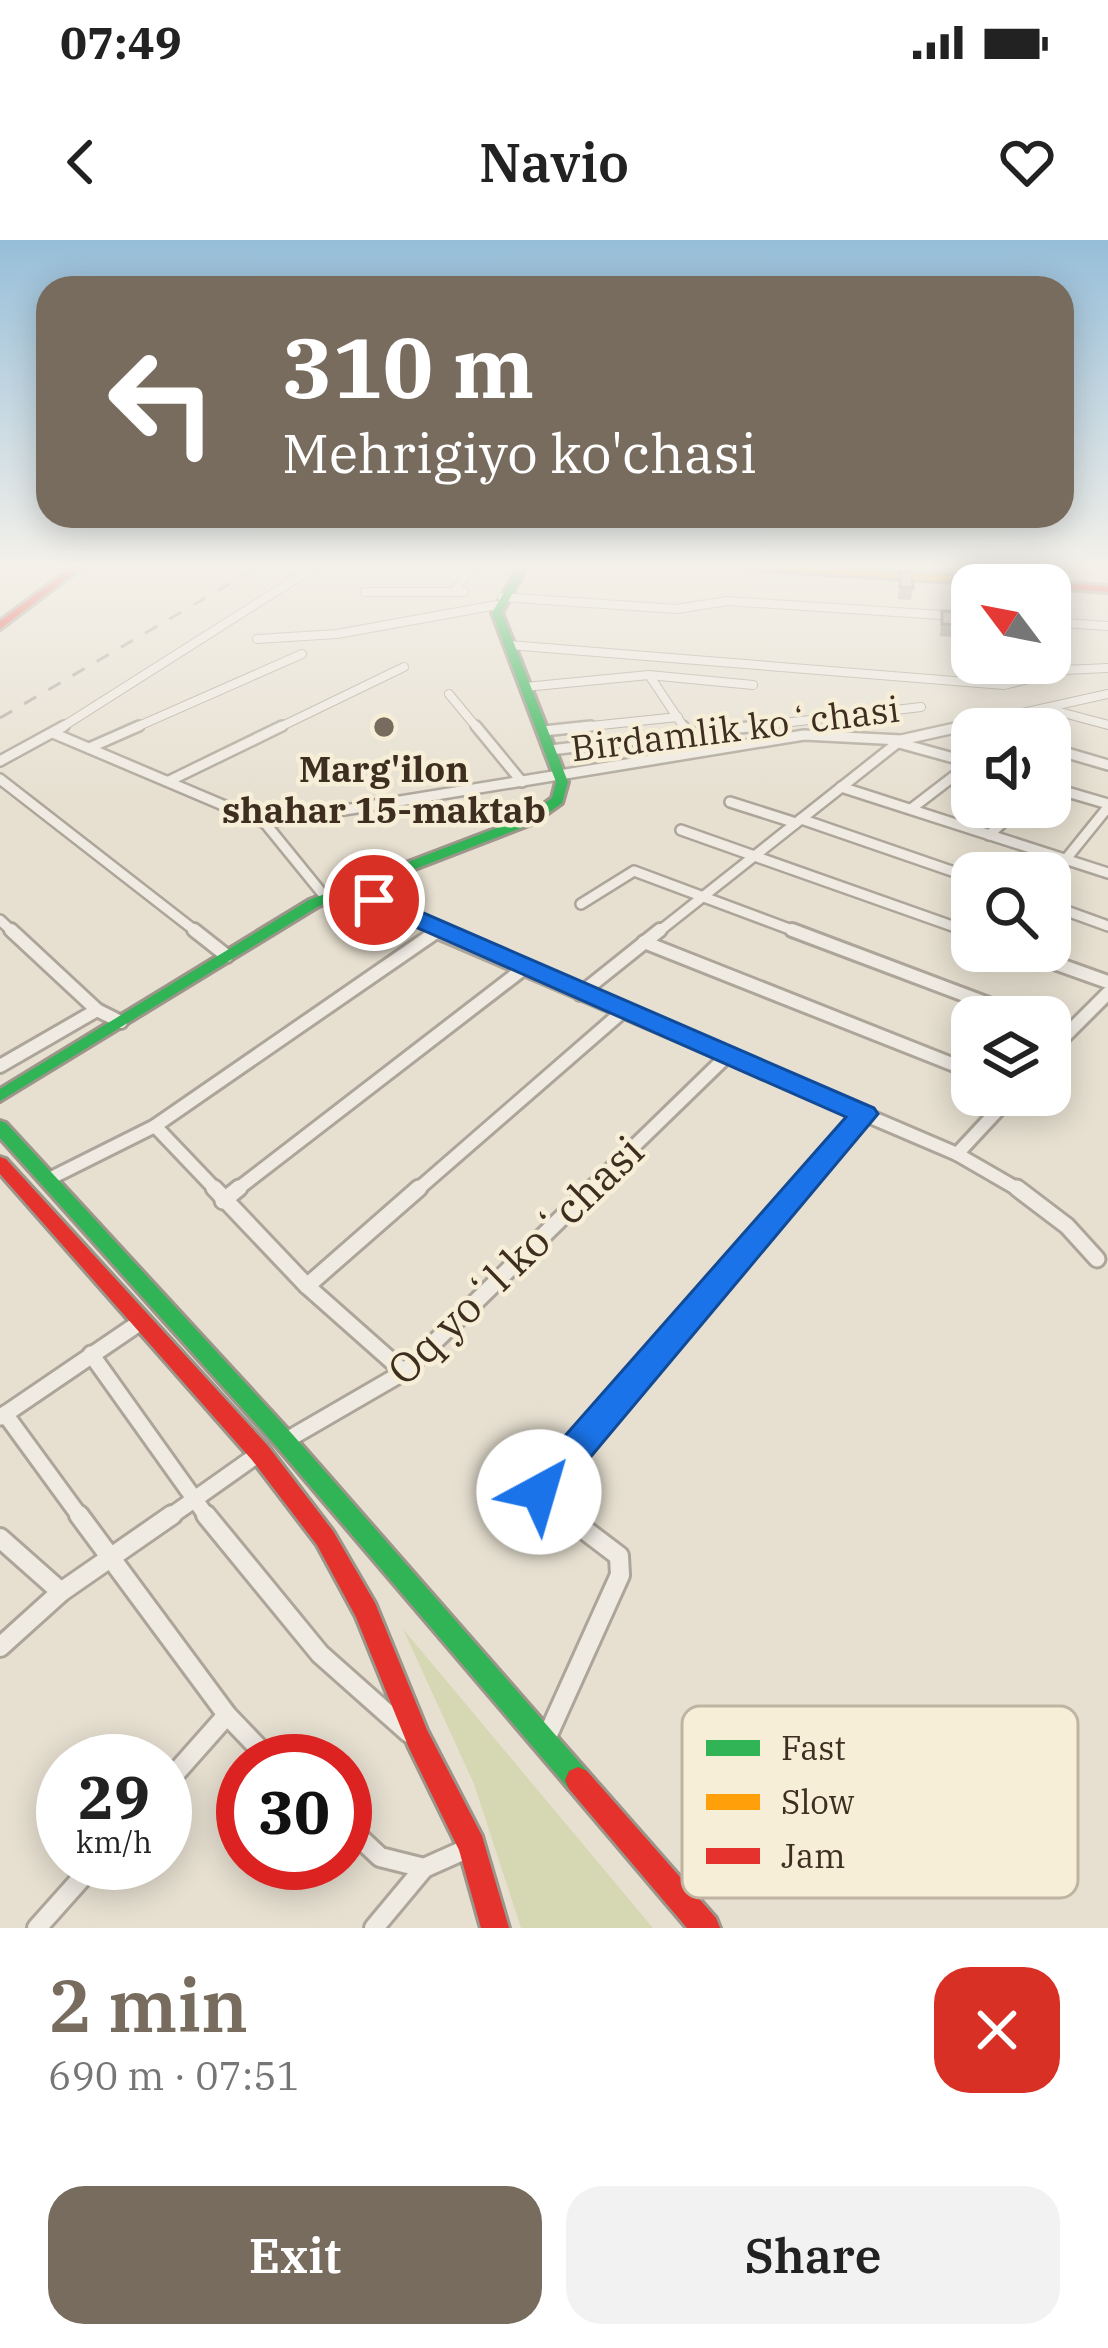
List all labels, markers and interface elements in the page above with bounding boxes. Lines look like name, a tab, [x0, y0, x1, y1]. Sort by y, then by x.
text: 07:49	[60, 13, 182, 71]
text: Navio	[479, 127, 629, 197]
icon: back	[48, 129, 114, 195]
icon: heart	[994, 129, 1060, 195]
text: 310 m	[282, 312, 534, 421]
icon: left	[84, 324, 240, 480]
text: Mehrigiyo ko'chasi	[282, 418, 757, 488]
north arrow	[951, 564, 1071, 684]
map controls	[951, 564, 1071, 1116]
street label: Birdamlik koʻchasi	[568, 685, 902, 771]
button: sound	[951, 708, 1071, 828]
marker: Marg'ilon shahar 15-maktab	[371, 714, 397, 740]
place label: Marg'ilon shahar 15-maktab	[222, 745, 546, 833]
pin	[323, 849, 425, 951]
button: search	[951, 852, 1071, 972]
icon: arrive	[341, 867, 407, 933]
button: layers	[951, 996, 1071, 1116]
street label: Oq yoʻl koʻchasi	[375, 1124, 655, 1396]
position arrow	[476, 1429, 602, 1555]
legend	[682, 1706, 1078, 1898]
text: Fast	[781, 1726, 846, 1769]
speed limit sign: 30	[216, 1734, 372, 1890]
text: 29	[78, 1757, 150, 1836]
text: Slow	[781, 1780, 855, 1823]
text: km/h	[76, 1822, 152, 1861]
text: Jam	[781, 1834, 845, 1877]
text: 2 min	[48, 1958, 248, 2052]
button: close	[934, 1967, 1060, 2093]
text: 690 m · 07:51	[48, 2050, 300, 2101]
button: Exit	[48, 2186, 542, 2324]
button: Share	[566, 2186, 1060, 2324]

